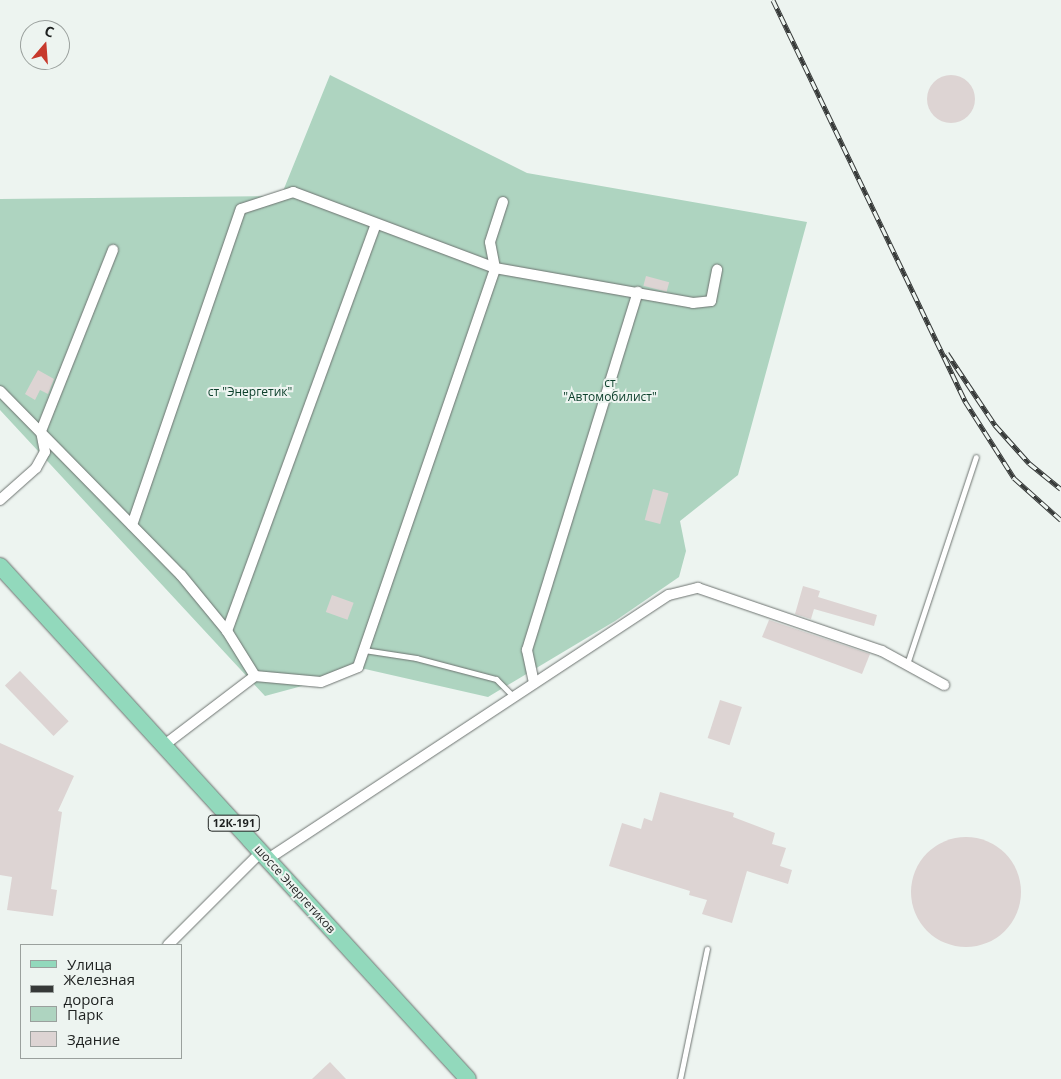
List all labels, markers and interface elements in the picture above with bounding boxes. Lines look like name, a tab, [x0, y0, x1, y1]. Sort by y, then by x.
north arrow	[20, 20, 70, 70]
text: С	[42, 21, 57, 42]
park label: ст "Автомобилист"	[563, 376, 657, 404]
park label: ст "Энергетик"	[208, 385, 292, 399]
road number: 12К-191	[208, 814, 260, 831]
street label: шоссе Энергетиков	[252, 842, 338, 936]
legend	[20, 944, 182, 1059]
text: Улица	[67, 954, 112, 974]
text: Железная дорога	[64, 969, 135, 1009]
text: Парк	[67, 1004, 103, 1024]
text: Здание	[67, 1029, 120, 1049]

